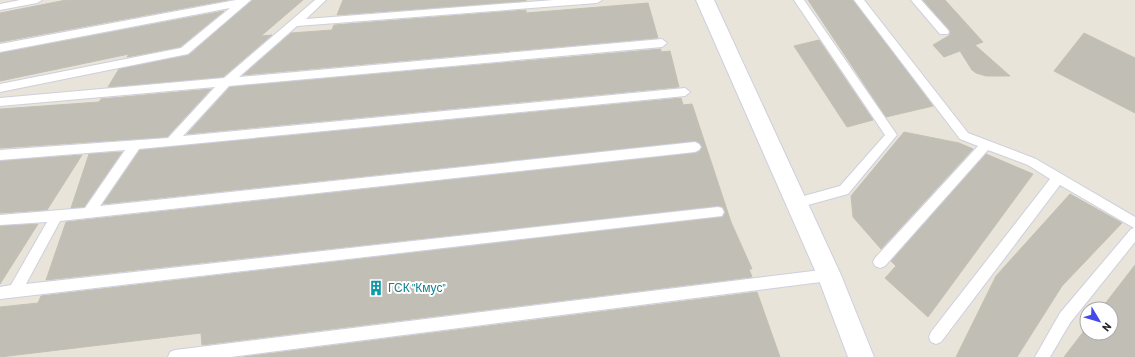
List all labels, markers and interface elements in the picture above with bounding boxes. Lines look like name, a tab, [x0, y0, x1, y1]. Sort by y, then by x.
building icon: ГСК "Кмус"	[367, 279, 385, 297]
place label: ГСК "Кмус"	[388, 280, 446, 295]
north arrow	[1079, 301, 1119, 341]
text: N	[1100, 321, 1115, 334]

